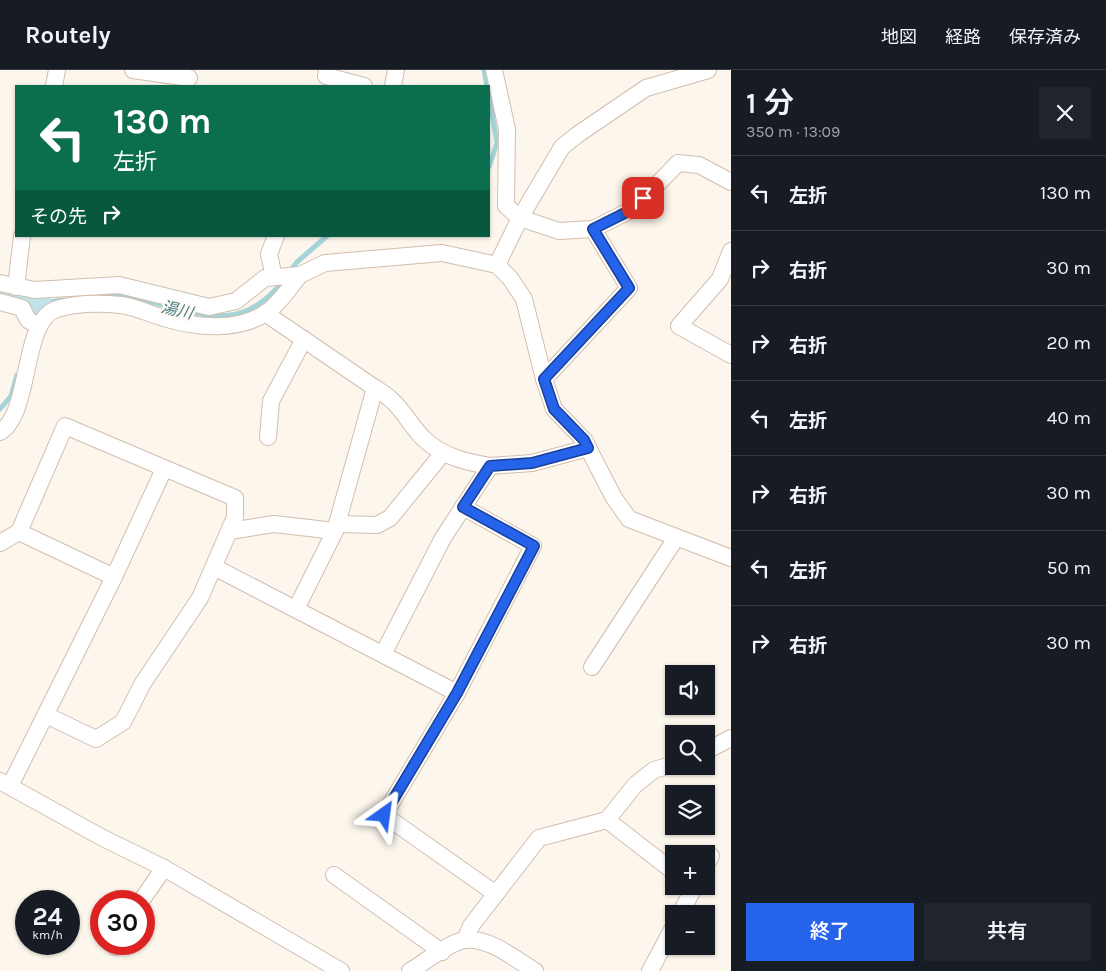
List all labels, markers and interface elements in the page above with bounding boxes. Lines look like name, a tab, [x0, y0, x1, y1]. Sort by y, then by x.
text: Routely	[25, 21, 111, 49]
text: 地図	[881, 26, 917, 48]
text: 経路	[945, 26, 981, 48]
text: 保存済み	[1009, 26, 1081, 48]
text: 1 分	[746, 85, 794, 121]
button: close	[1039, 87, 1091, 139]
text: 130 m	[113, 101, 211, 142]
icon: left	[30, 105, 95, 170]
text: 350 m · 13:09	[746, 122, 840, 141]
text: 左折	[113, 149, 157, 175]
pin	[622, 177, 664, 219]
icon: left	[746, 179, 774, 207]
text: 130 m	[1040, 182, 1091, 204]
icon: arrive	[629, 184, 657, 212]
text: 左折	[789, 185, 827, 207]
icon: right	[97, 200, 125, 228]
text: その先	[30, 206, 87, 228]
icon: right	[746, 254, 774, 282]
text: 30 m	[1046, 257, 1091, 279]
text: 右折	[789, 260, 827, 282]
water label: 湯川	[159, 297, 197, 323]
icon: right	[746, 329, 774, 357]
text: 20 m	[1046, 332, 1091, 354]
text: 右折	[789, 335, 827, 357]
icon: left	[746, 404, 774, 432]
text: 40 m	[1047, 407, 1091, 429]
text: 左折	[789, 410, 827, 432]
icon: right	[746, 479, 774, 507]
text: 30 m	[1046, 482, 1091, 504]
text: 右折	[789, 485, 827, 507]
icon: left	[746, 554, 774, 582]
text: 50 m	[1047, 557, 1091, 579]
text: 左折	[789, 560, 827, 582]
icon: right	[746, 629, 774, 657]
text: 30 m	[1046, 632, 1091, 654]
text: 右折	[789, 635, 827, 657]
map controls	[665, 665, 715, 955]
button: sound	[665, 665, 715, 715]
button: search	[665, 725, 715, 775]
button: layers	[665, 785, 715, 835]
position arrow	[357, 788, 409, 840]
button: +	[665, 845, 715, 895]
speed limit sign: 30	[90, 890, 155, 955]
text: 24	[32, 902, 63, 931]
button: 終了	[746, 903, 914, 961]
button: 共有	[924, 903, 1091, 961]
button: −	[665, 905, 715, 955]
text: km/h	[32, 928, 63, 942]

